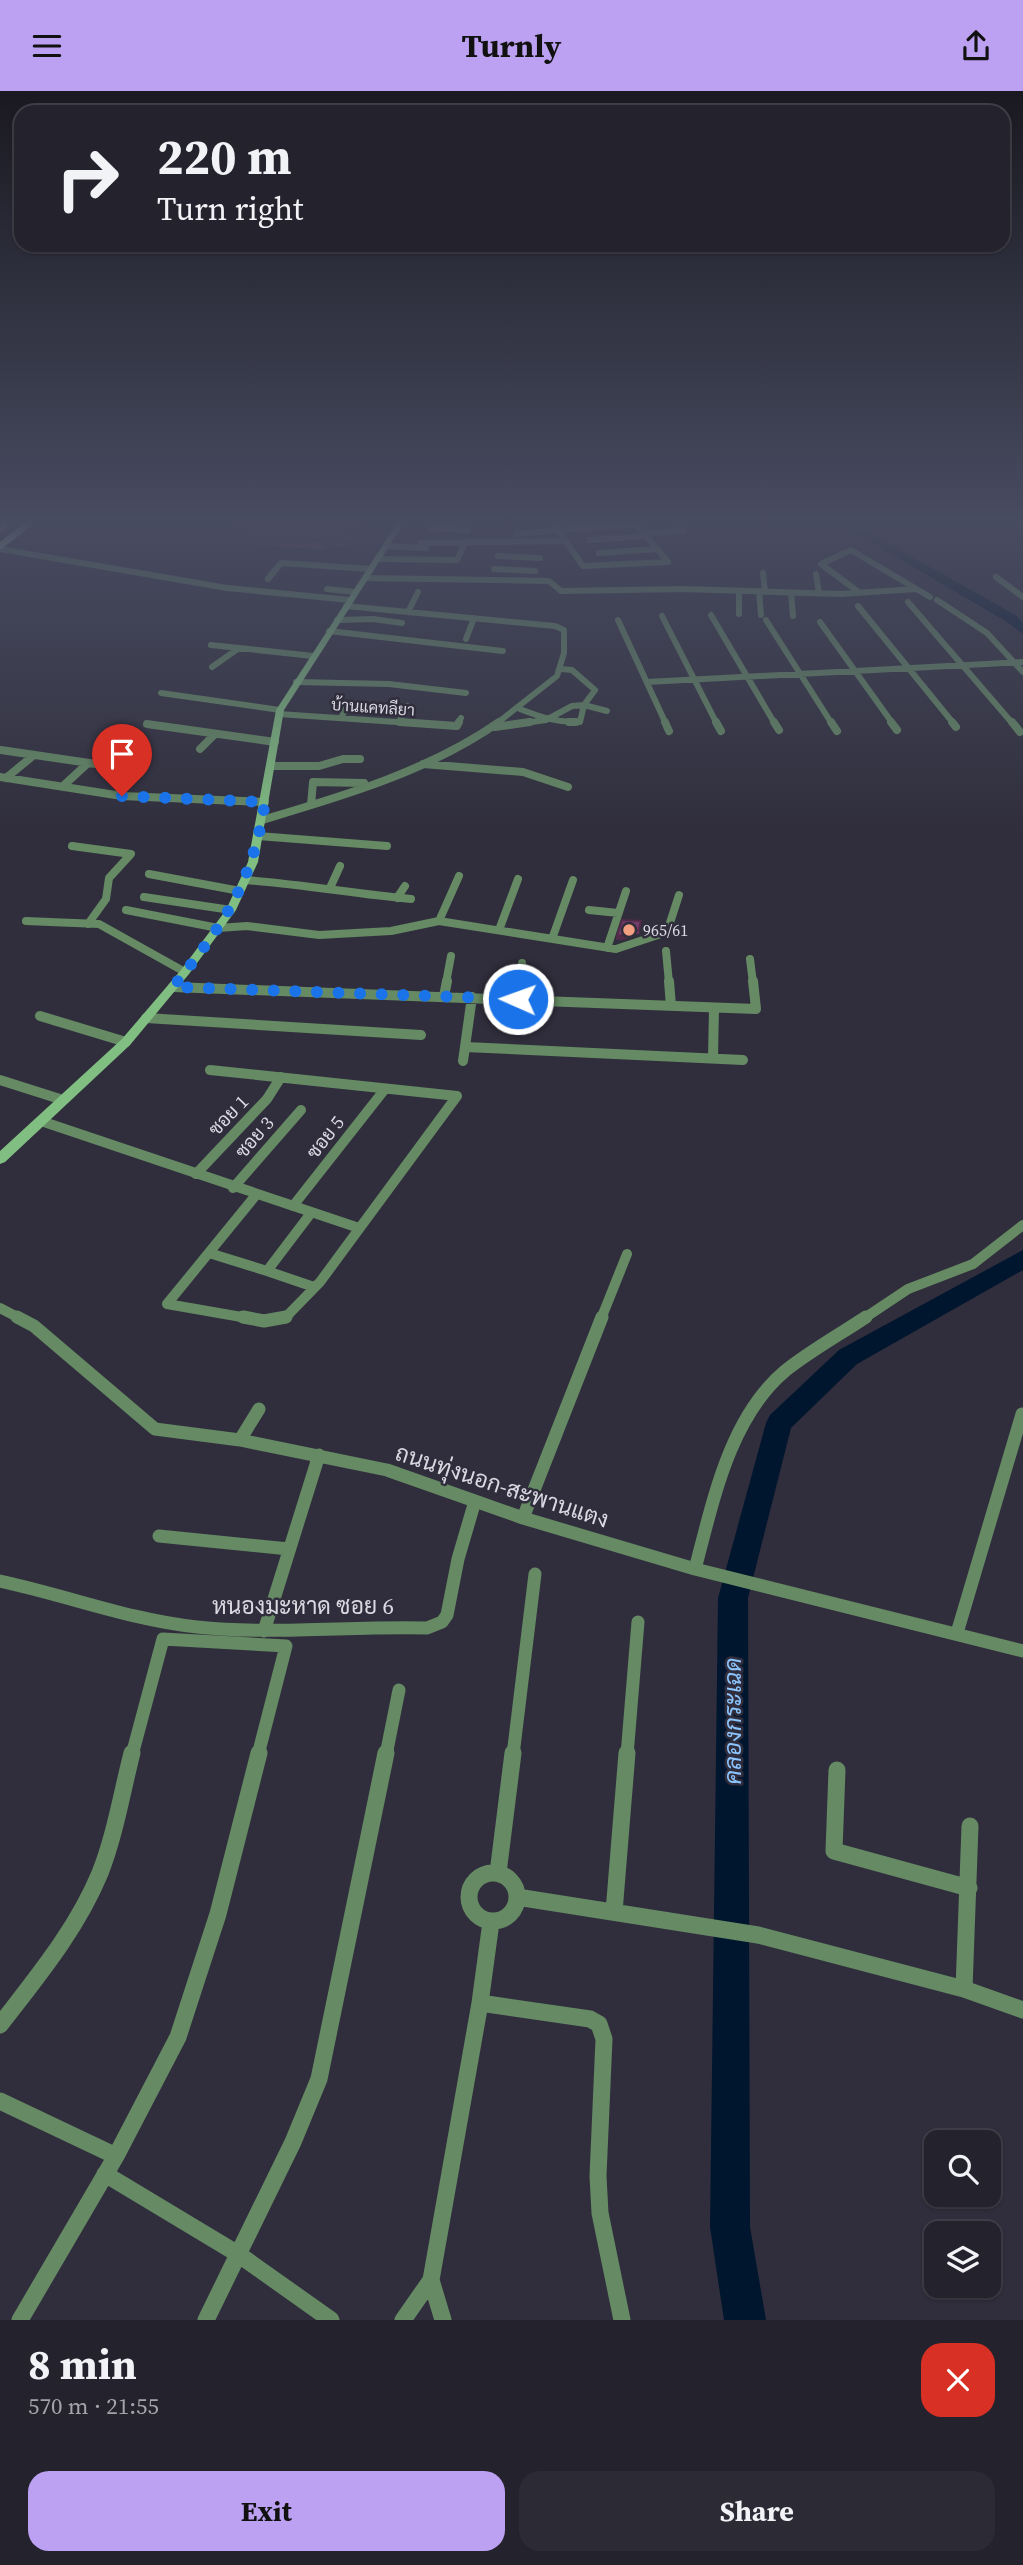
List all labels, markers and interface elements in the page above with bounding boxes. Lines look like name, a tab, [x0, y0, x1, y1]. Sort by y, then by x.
text: Turnly	[462, 24, 561, 68]
icon: menu	[28, 27, 66, 65]
icon: share	[957, 27, 995, 65]
text: 220 m	[157, 123, 292, 190]
icon: right	[42, 133, 133, 224]
text: Turn right	[157, 187, 303, 231]
street label: บ้านแคทลียา	[330, 693, 416, 721]
pin	[92, 724, 152, 796]
icon: arrive	[103, 735, 141, 773]
place label: 965/61	[643, 919, 688, 941]
marker: 965/61	[621, 922, 637, 938]
position arrow	[481, 962, 555, 1036]
street label: ซอย 1	[202, 1089, 254, 1141]
street label: ซอย 3	[229, 1110, 279, 1164]
street label: ซอย 5	[300, 1110, 350, 1164]
street label: ถนนทุ่งนอก-สะพานแตง	[391, 1436, 613, 1536]
street label: หนองมะหาด ซอย 6	[212, 1590, 394, 1622]
water label: คลองกระเฉด	[716, 1658, 749, 1784]
map controls	[924, 2130, 1001, 2298]
button: search	[924, 2130, 1001, 2207]
button: layers	[924, 2221, 1001, 2298]
text: 8 min	[28, 2335, 137, 2393]
button: close	[921, 2343, 995, 2417]
text: 570 m · 21:55	[28, 2390, 159, 2422]
button: Exit	[28, 2471, 505, 2551]
button: Share	[519, 2471, 995, 2551]

